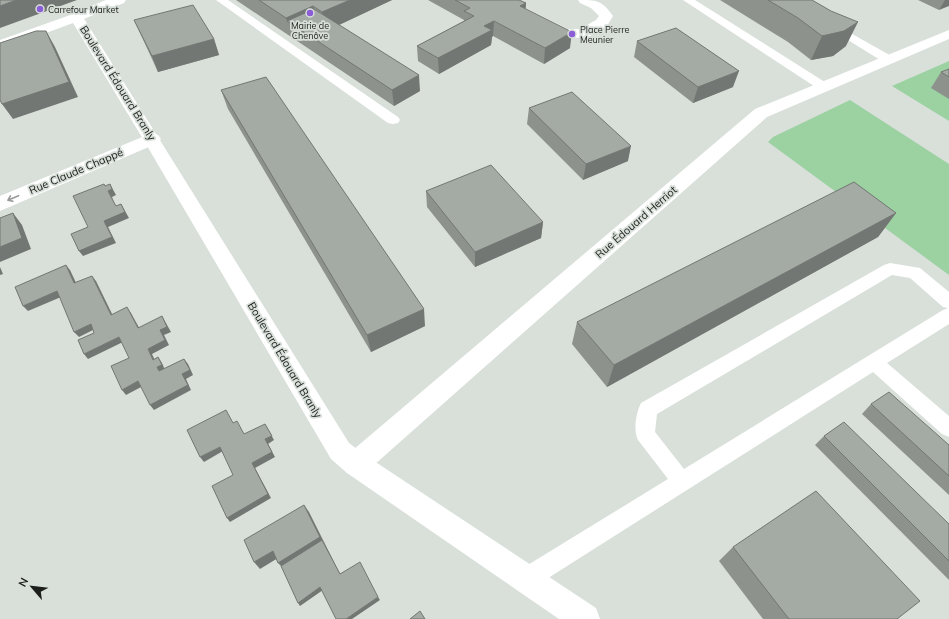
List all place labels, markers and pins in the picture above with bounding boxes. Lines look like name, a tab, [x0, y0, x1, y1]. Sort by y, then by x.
marker: Carrefour Market	[35, 4, 45, 14]
place label: Carrefour Market	[48, 4, 119, 15]
marker: Mairie de Chenôve	[305, 8, 315, 18]
place label: Mairie de Chenôve	[291, 20, 329, 41]
place label: Place Pierre Meunier	[580, 24, 629, 45]
marker: Place Pierre Meunier	[567, 29, 577, 39]

